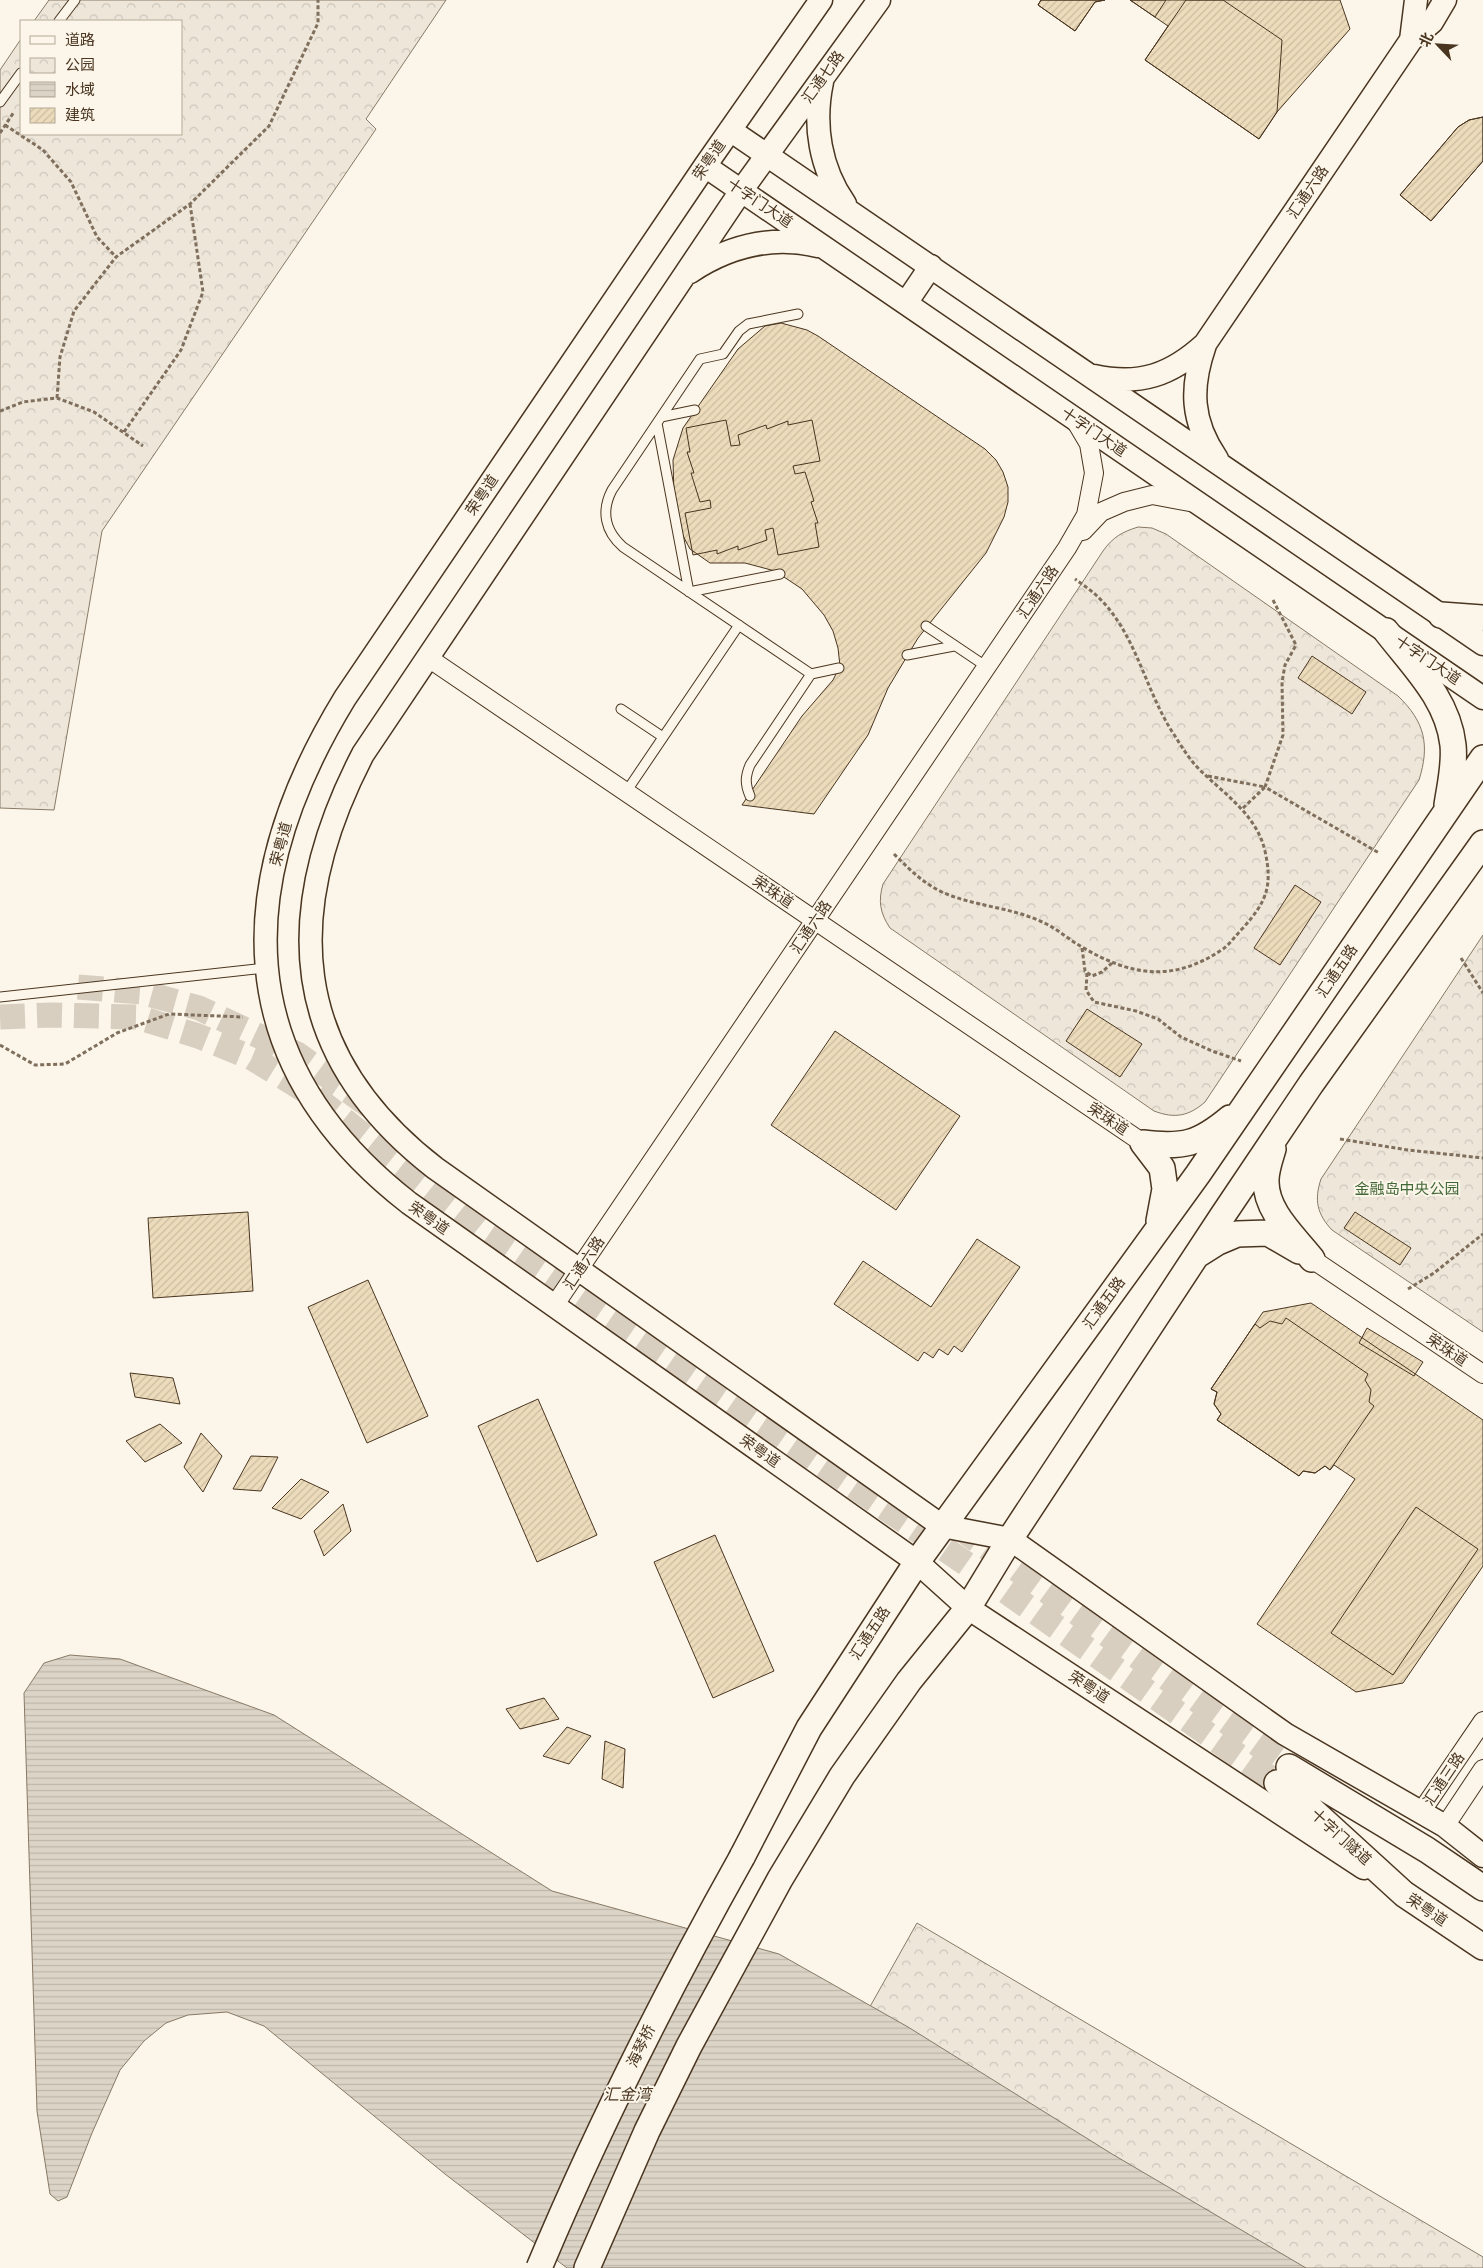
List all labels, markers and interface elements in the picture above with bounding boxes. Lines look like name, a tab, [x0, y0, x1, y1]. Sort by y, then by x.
legend	[20, 20, 182, 135]
north arrow	[1413, 20, 1463, 70]
text: 北	[1415, 29, 1437, 50]
text: 道路	[65, 30, 95, 50]
street label: 汇通七路	[797, 47, 849, 107]
text: 公园	[65, 55, 95, 75]
text: 水域	[65, 80, 95, 100]
text: 建筑	[65, 105, 95, 125]
street label: 荣粤道	[688, 136, 730, 184]
street label: 汇通六路	[1283, 162, 1333, 222]
street label: 十字门大道	[723, 174, 797, 232]
street label: 十字门大道	[1057, 403, 1131, 461]
street label: 荣粤道	[461, 471, 503, 519]
street label: 汇通六路	[1013, 562, 1063, 622]
street label: 十字门大道	[1391, 631, 1465, 689]
street label: 荣粤道	[266, 820, 296, 868]
street label: 荣珠道	[749, 871, 797, 913]
street label: 汇通六路	[786, 897, 836, 957]
street label: 汇通五路	[1312, 941, 1362, 1001]
street label: 荣珠道	[1084, 1098, 1132, 1140]
park label: 金融岛中央公园	[1354, 1179, 1460, 1199]
street label: 荣粤道	[405, 1197, 453, 1239]
street label: 汇通六路	[559, 1233, 609, 1293]
street label: 汇通五路	[1078, 1273, 1130, 1333]
street label: 荣珠道	[1423, 1329, 1471, 1371]
street label: 荣粤道	[736, 1430, 784, 1472]
street label: 汇通五路	[845, 1602, 895, 1664]
street label: 荣粤道	[1065, 1666, 1113, 1708]
street label: 汇通三路	[1419, 1749, 1469, 1809]
street label: 十字门隧道	[1306, 1804, 1376, 1870]
street label: 荣粤道	[1403, 1889, 1451, 1931]
street label: 海琴桥	[622, 2021, 660, 2071]
water label: 汇金湾	[603, 2084, 654, 2105]

